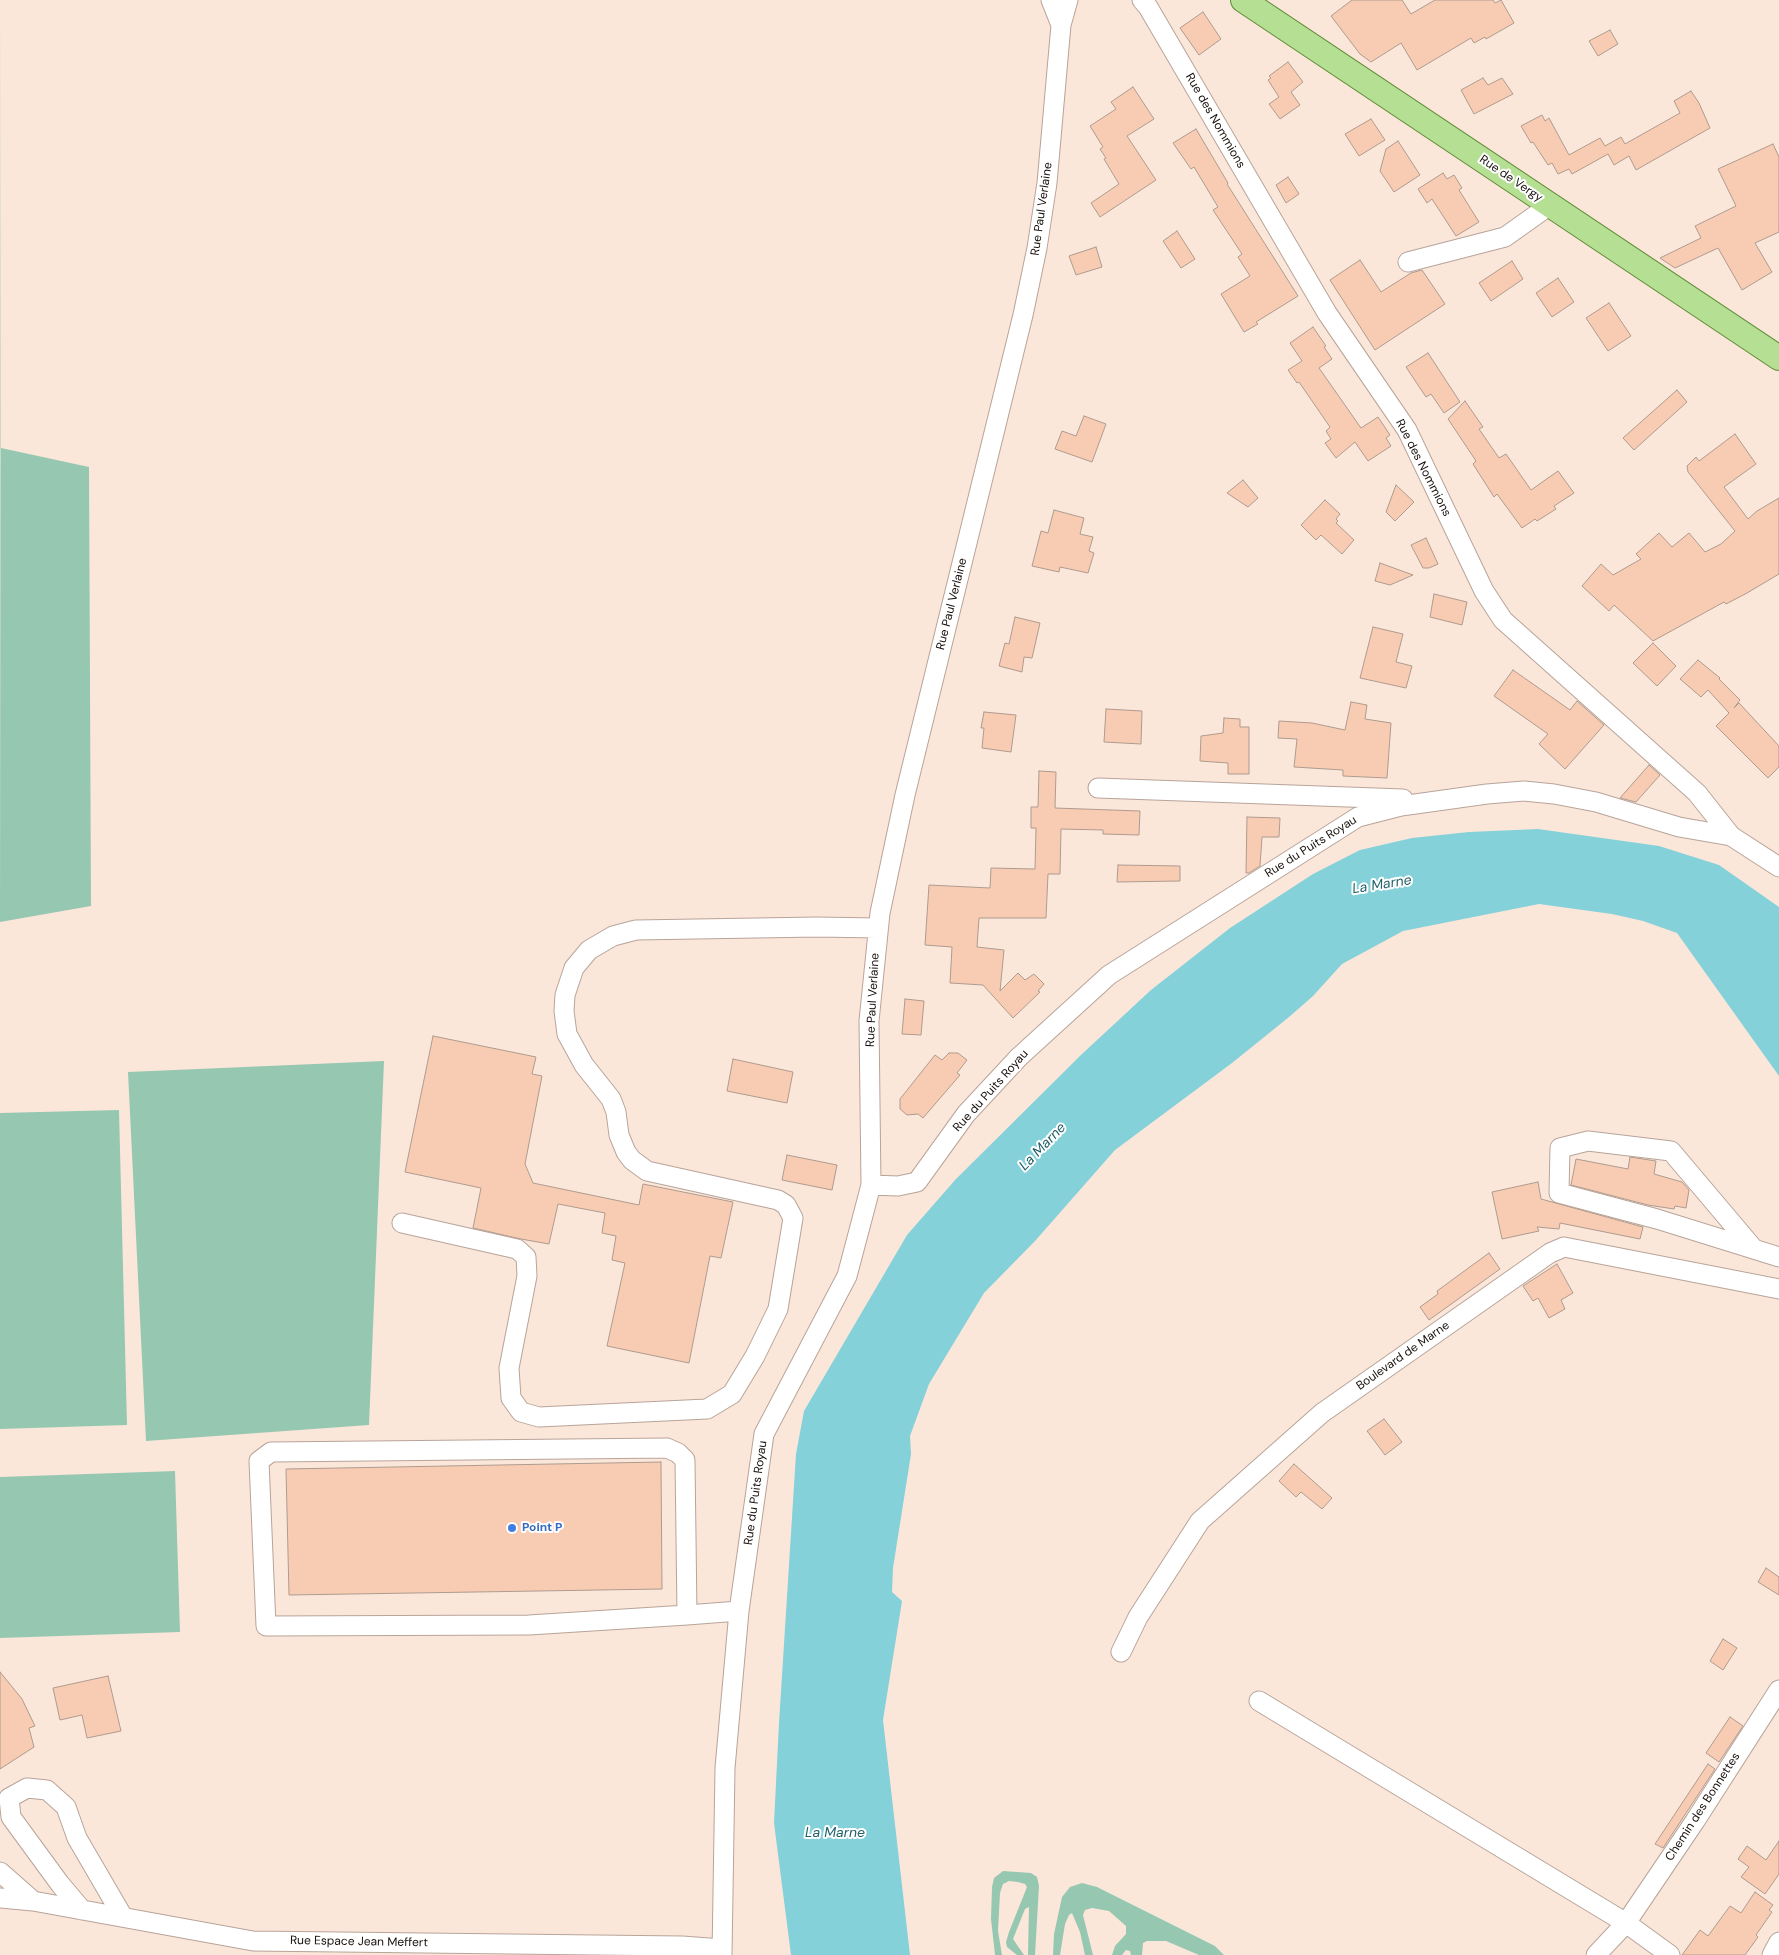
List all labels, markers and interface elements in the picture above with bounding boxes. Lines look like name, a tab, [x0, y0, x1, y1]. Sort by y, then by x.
street label: Rue des Nommions	[1182, 71, 1248, 171]
street label: Rue de Vergy	[1477, 153, 1545, 205]
street label: Rue Paul Verlaine	[1028, 161, 1056, 257]
street label: Rue des Nommions	[1392, 417, 1454, 519]
street label: Rue Paul Verlaine	[934, 557, 970, 651]
street label: Rue du Puits Royau	[1263, 813, 1359, 881]
water label: La Marne	[1351, 872, 1413, 898]
street label: Rue Paul Verlaine	[863, 953, 883, 1047]
street label: Rue du Puits Royau	[950, 1047, 1032, 1135]
water label: La Marne	[1016, 1120, 1070, 1174]
street label: Boulevard de Marne	[1354, 1318, 1452, 1394]
street label: Rue du Puits Royau	[742, 1440, 770, 1546]
place label: Point P	[522, 1521, 562, 1535]
marker: Point P	[506, 1522, 518, 1534]
street label: Chemin des Bonnettes	[1663, 1750, 1743, 1864]
water label: La Marne	[805, 1825, 865, 1841]
street label: Rue Espace Jean Meffert	[290, 1934, 428, 1950]

